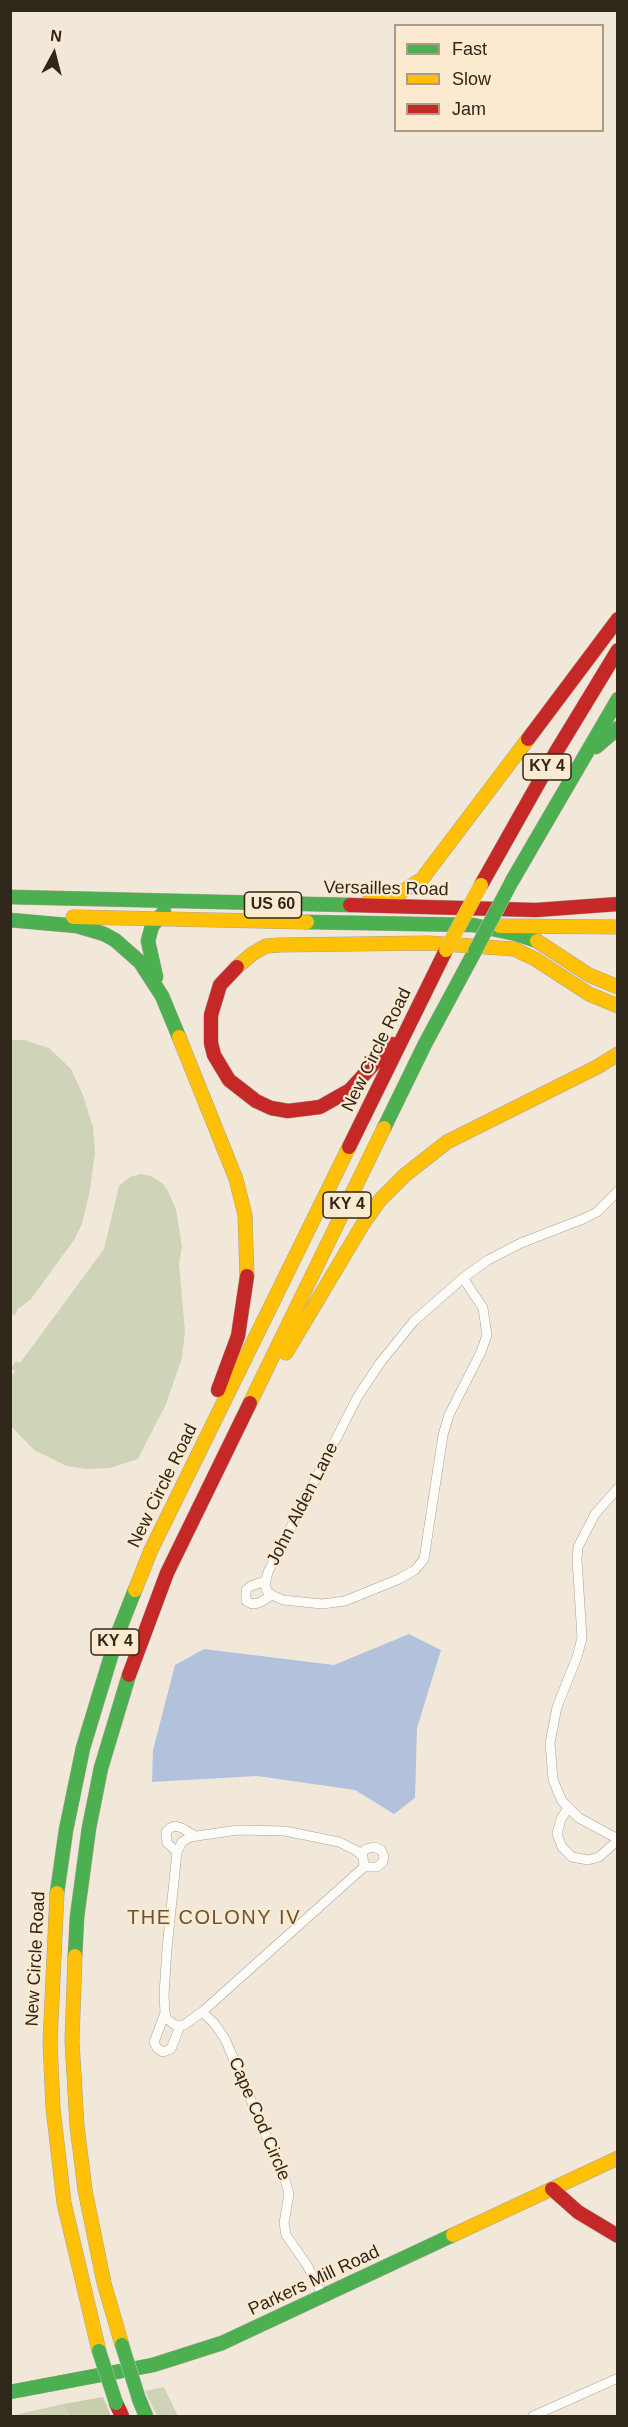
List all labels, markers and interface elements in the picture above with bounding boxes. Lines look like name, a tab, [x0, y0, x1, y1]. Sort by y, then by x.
north arrow	[24, 24, 84, 84]
legend	[394, 24, 604, 132]
text: N	[49, 26, 63, 45]
text: Fast	[452, 39, 487, 59]
text: Slow	[452, 69, 491, 89]
text: Jam	[452, 99, 486, 119]
road number: KY 4	[523, 754, 571, 780]
street label: Versailles Road	[323, 877, 449, 901]
road number: US 60	[244, 892, 302, 918]
street label: New Circle Road	[338, 985, 416, 1115]
road number: KY 4	[323, 1192, 371, 1218]
street label: New Circle Road	[124, 1421, 202, 1551]
street label: John Alden Lane	[263, 1439, 343, 1569]
road number: KY 4	[91, 1629, 139, 1655]
street label: New Circle Road	[22, 1891, 50, 2027]
district label: THE COLONY IV	[127, 1906, 301, 1930]
street label: Cape Cod Circle	[223, 2054, 295, 2184]
street label: Parkers Mill Road	[245, 2241, 383, 2321]

